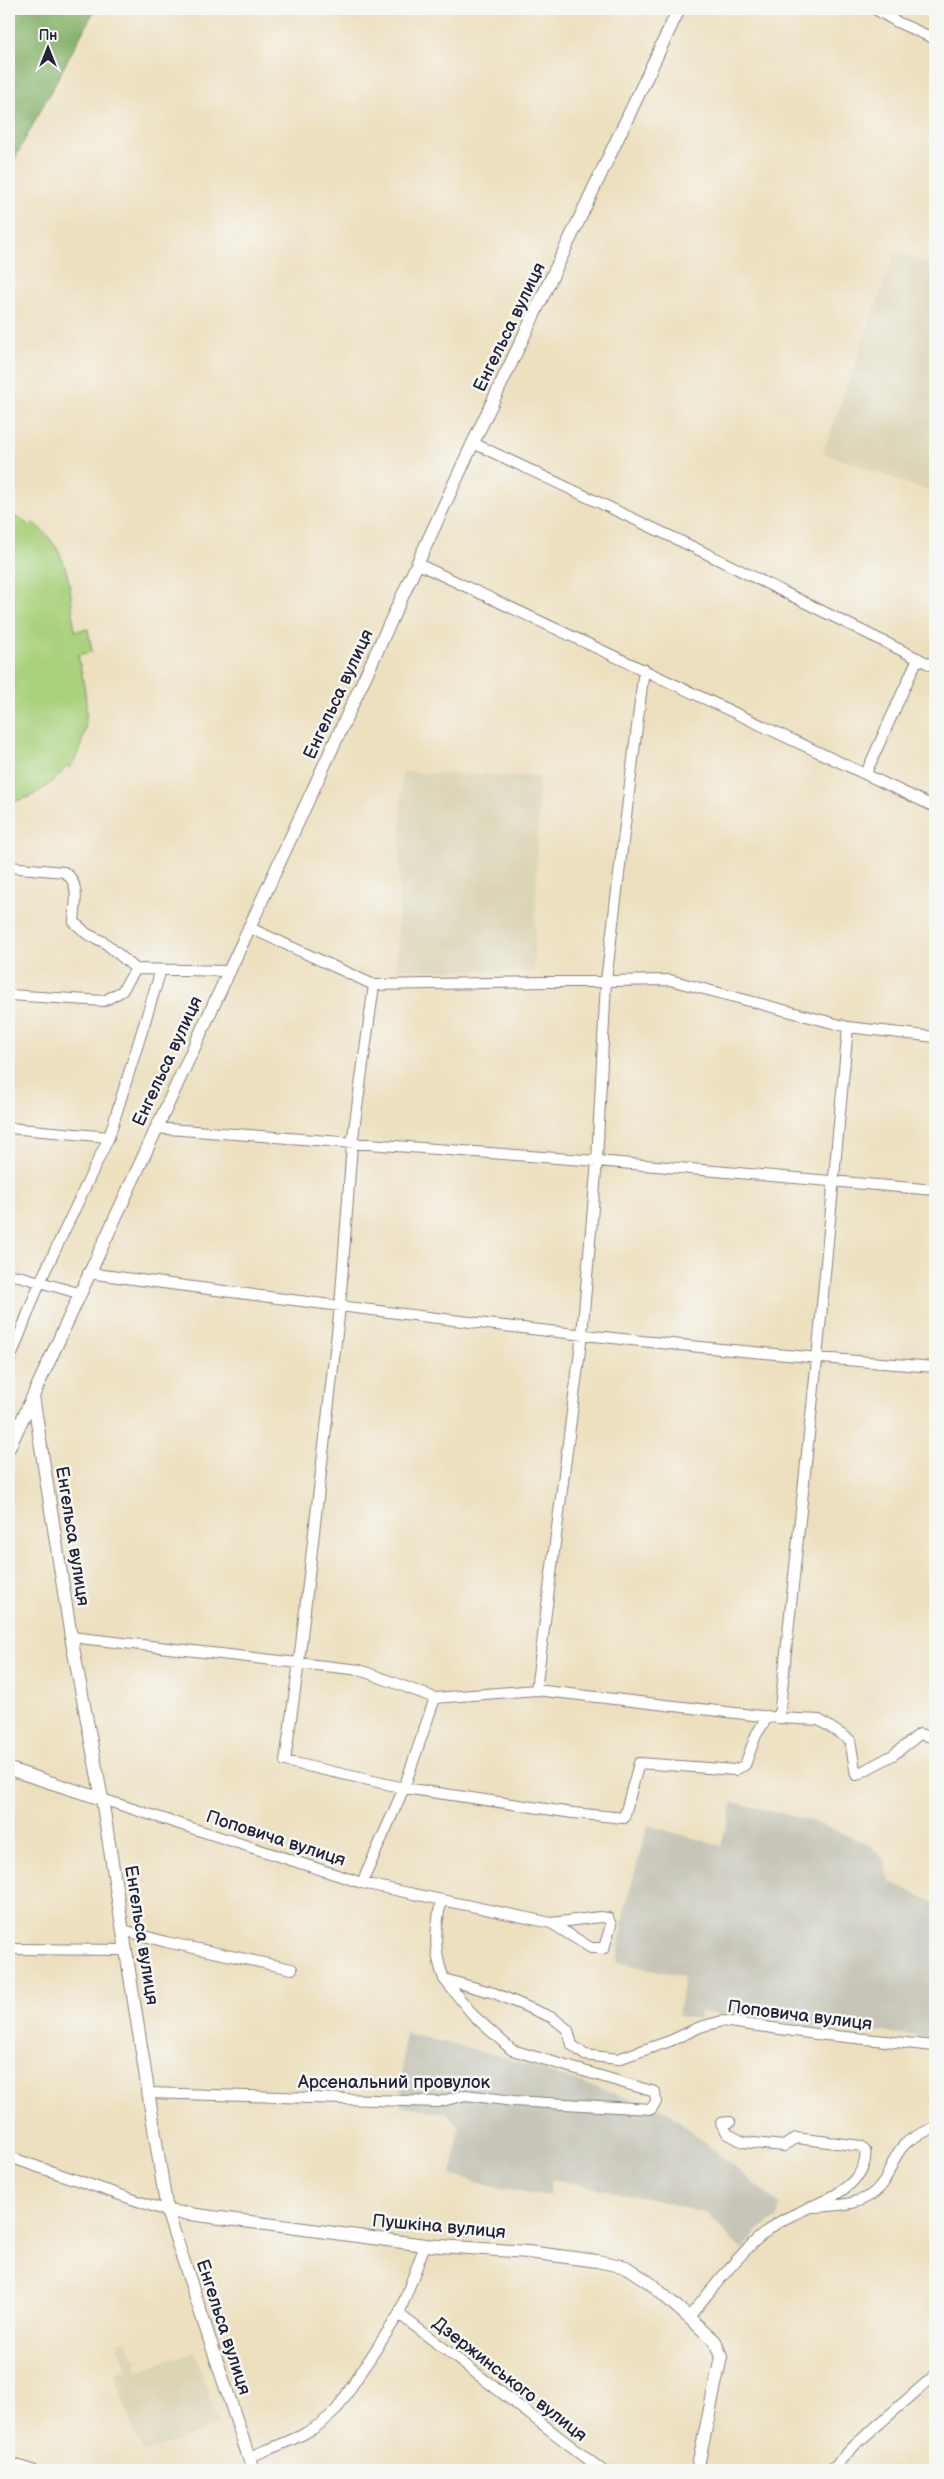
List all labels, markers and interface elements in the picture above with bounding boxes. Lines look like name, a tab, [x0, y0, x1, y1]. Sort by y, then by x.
north arrow	[22, 22, 72, 72]
text: Пн	[39, 27, 57, 44]
street label: Енгельса вулиця	[469, 259, 550, 395]
street label: Енгельса вулиця	[299, 626, 378, 763]
street label: Енгельса вулиця	[128, 993, 207, 1130]
street label: Енгельса вулиця	[51, 1465, 94, 1607]
street label: Поповича вулиця	[203, 1806, 348, 1871]
street label: Енгельса вулиця	[120, 1864, 163, 2006]
street label: Поповича вулиця	[726, 1996, 873, 2035]
street label: Арсенальний провулок	[297, 2072, 490, 2093]
street label: Пушкіна вулиця	[371, 2210, 507, 2243]
street label: Енгельса вулиця	[192, 2257, 255, 2397]
street label: Дзержинського вулиця	[428, 2313, 591, 2446]

